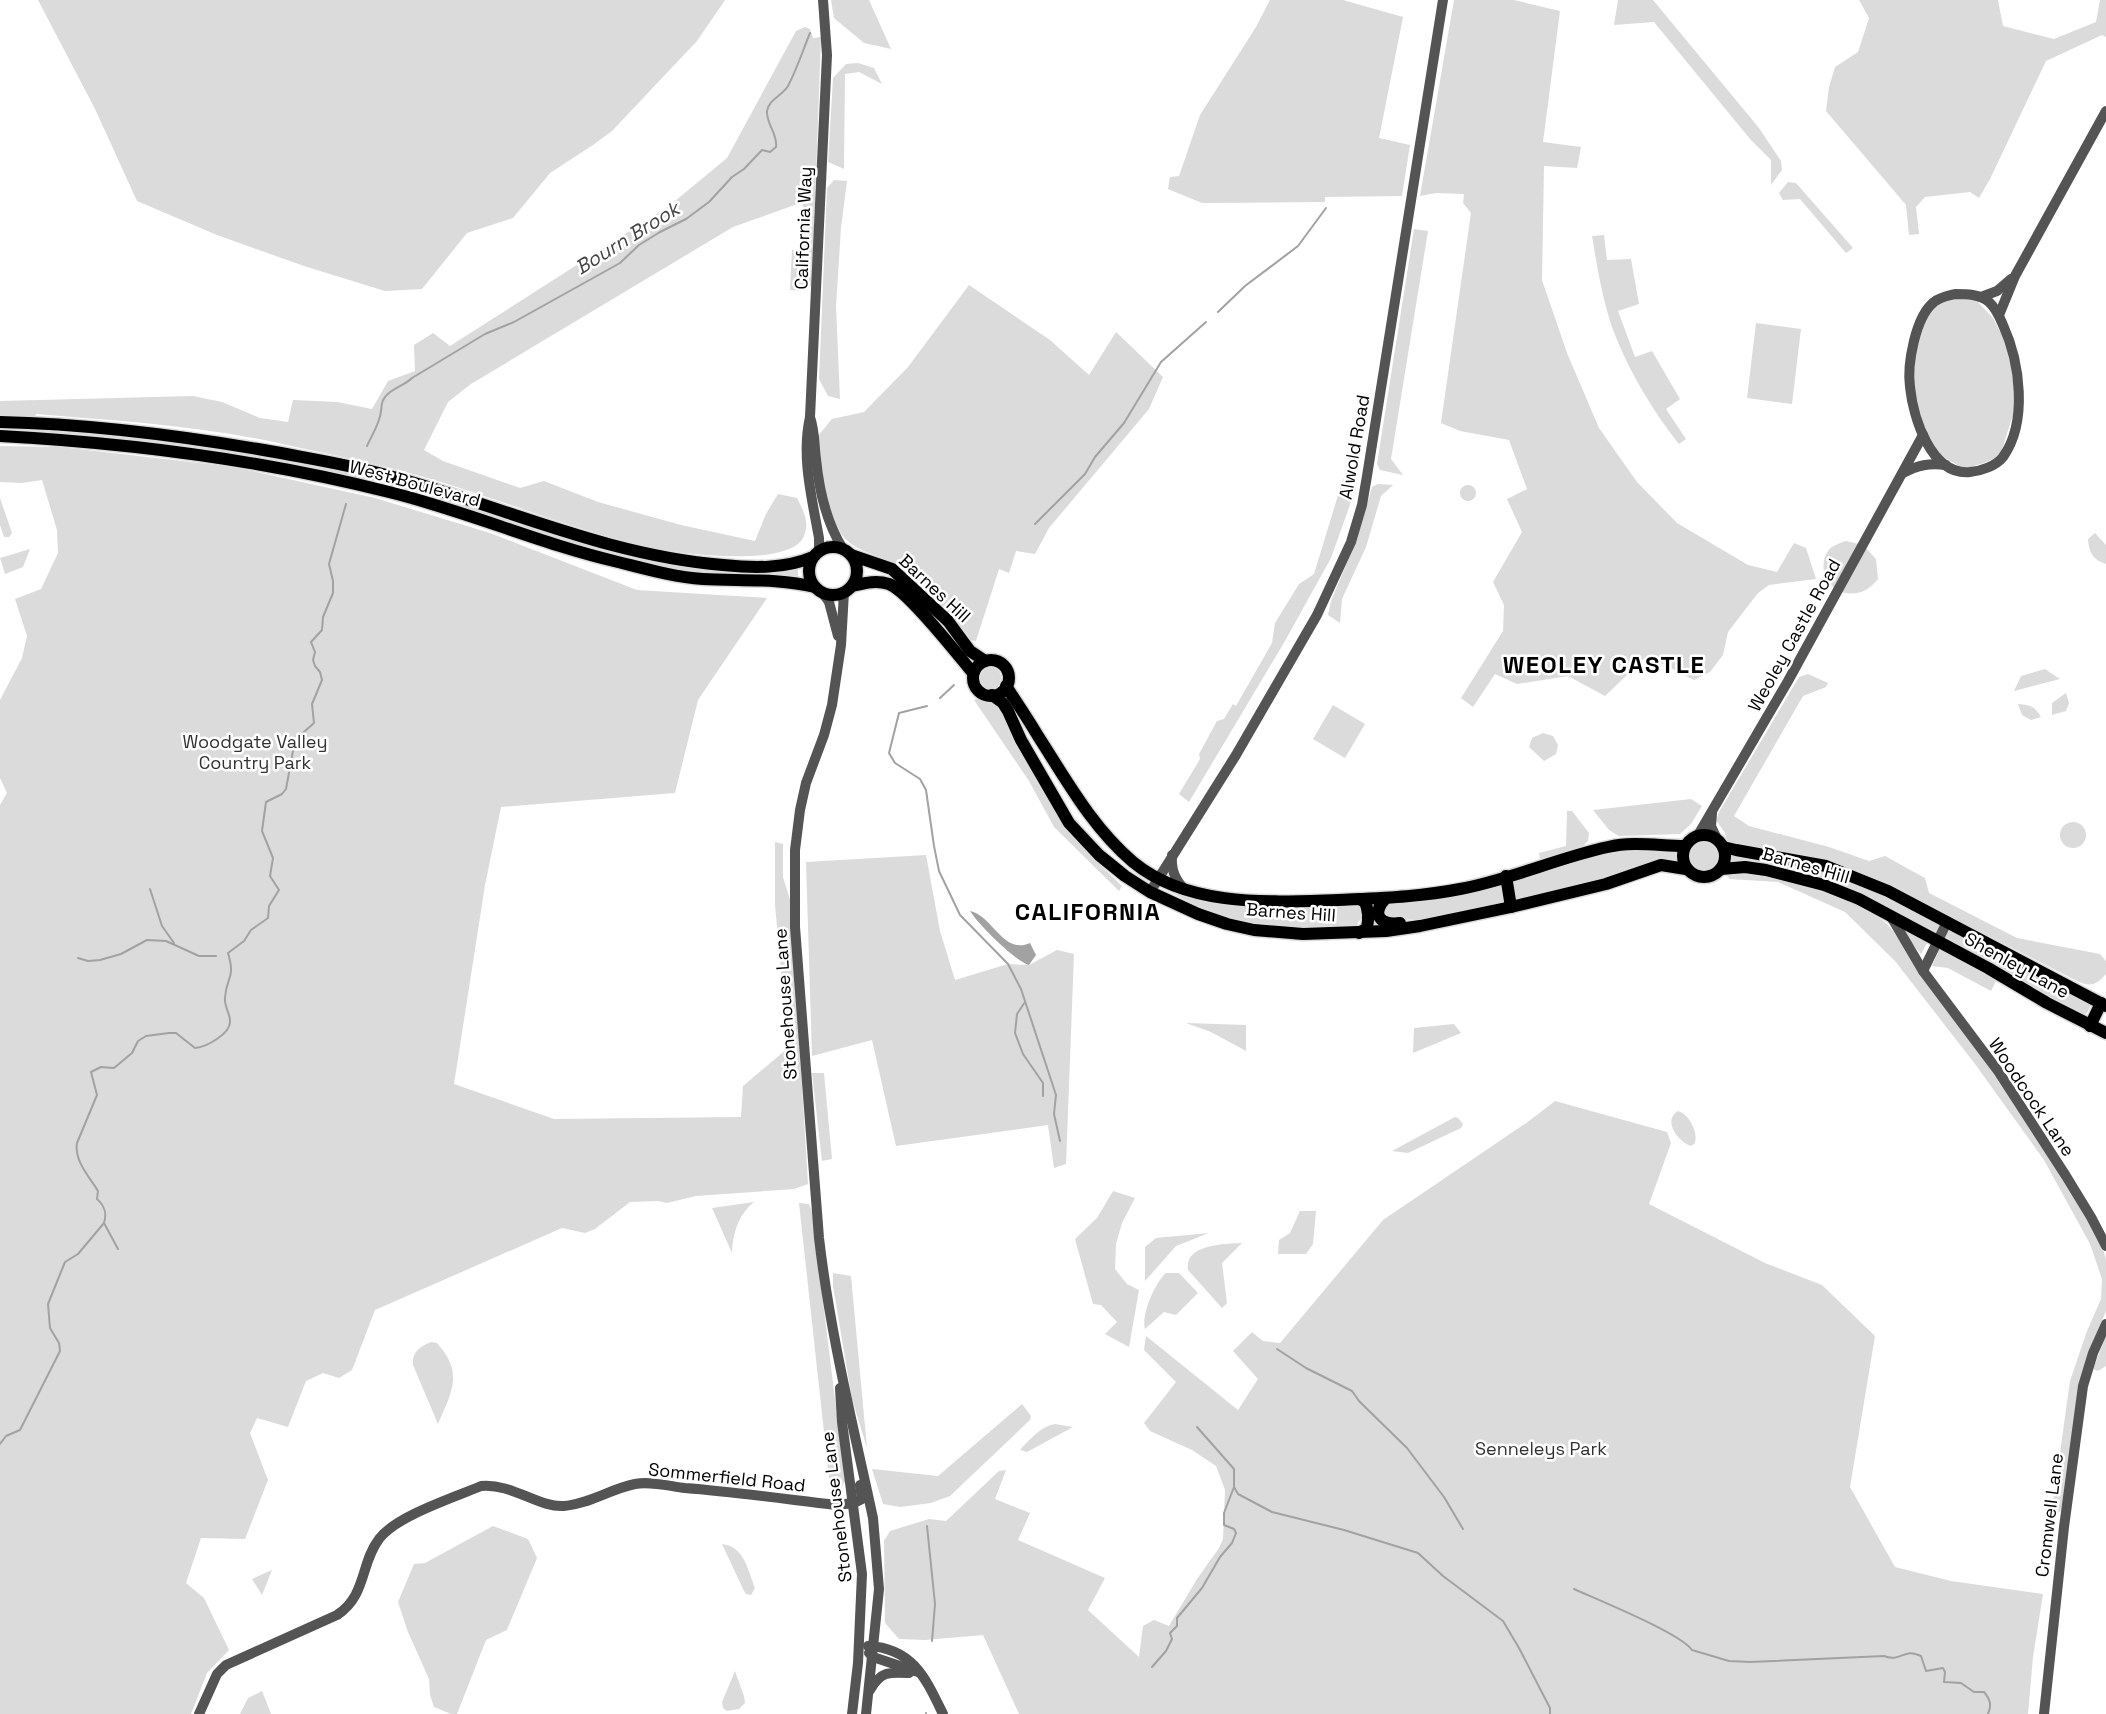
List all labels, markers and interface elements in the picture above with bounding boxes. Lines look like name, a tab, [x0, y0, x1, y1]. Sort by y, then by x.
street label: California Way	[789, 166, 817, 290]
water label: Bourn Brook	[570, 194, 686, 280]
street label: Alwold Road	[1333, 393, 1375, 501]
street label: West Boulevard	[347, 454, 483, 512]
street label: Barnes Hill	[894, 549, 976, 627]
street label: Weoley Castle Road	[1742, 555, 1846, 715]
district label: WEOLEY CASTLE	[1503, 649, 1705, 680]
park label: Woodgate Valley Country Park	[182, 730, 328, 774]
street label: Barnes Hill	[1760, 842, 1852, 888]
district label: CALIFORNIA	[1015, 896, 1161, 927]
street label: Barnes Hill	[1245, 897, 1337, 927]
street label: Shenley Lane	[1961, 927, 2073, 1003]
street label: Stonehouse Lane	[768, 928, 802, 1080]
street label: Woodcock Lane	[1984, 1033, 2080, 1161]
street label: Stonehouse Lane	[815, 1430, 857, 1584]
park label: Senneleys Park	[1475, 1437, 1607, 1460]
street label: Cromwell Lane	[2030, 1452, 2068, 1578]
street label: Sommerfield Road	[647, 1457, 807, 1497]

